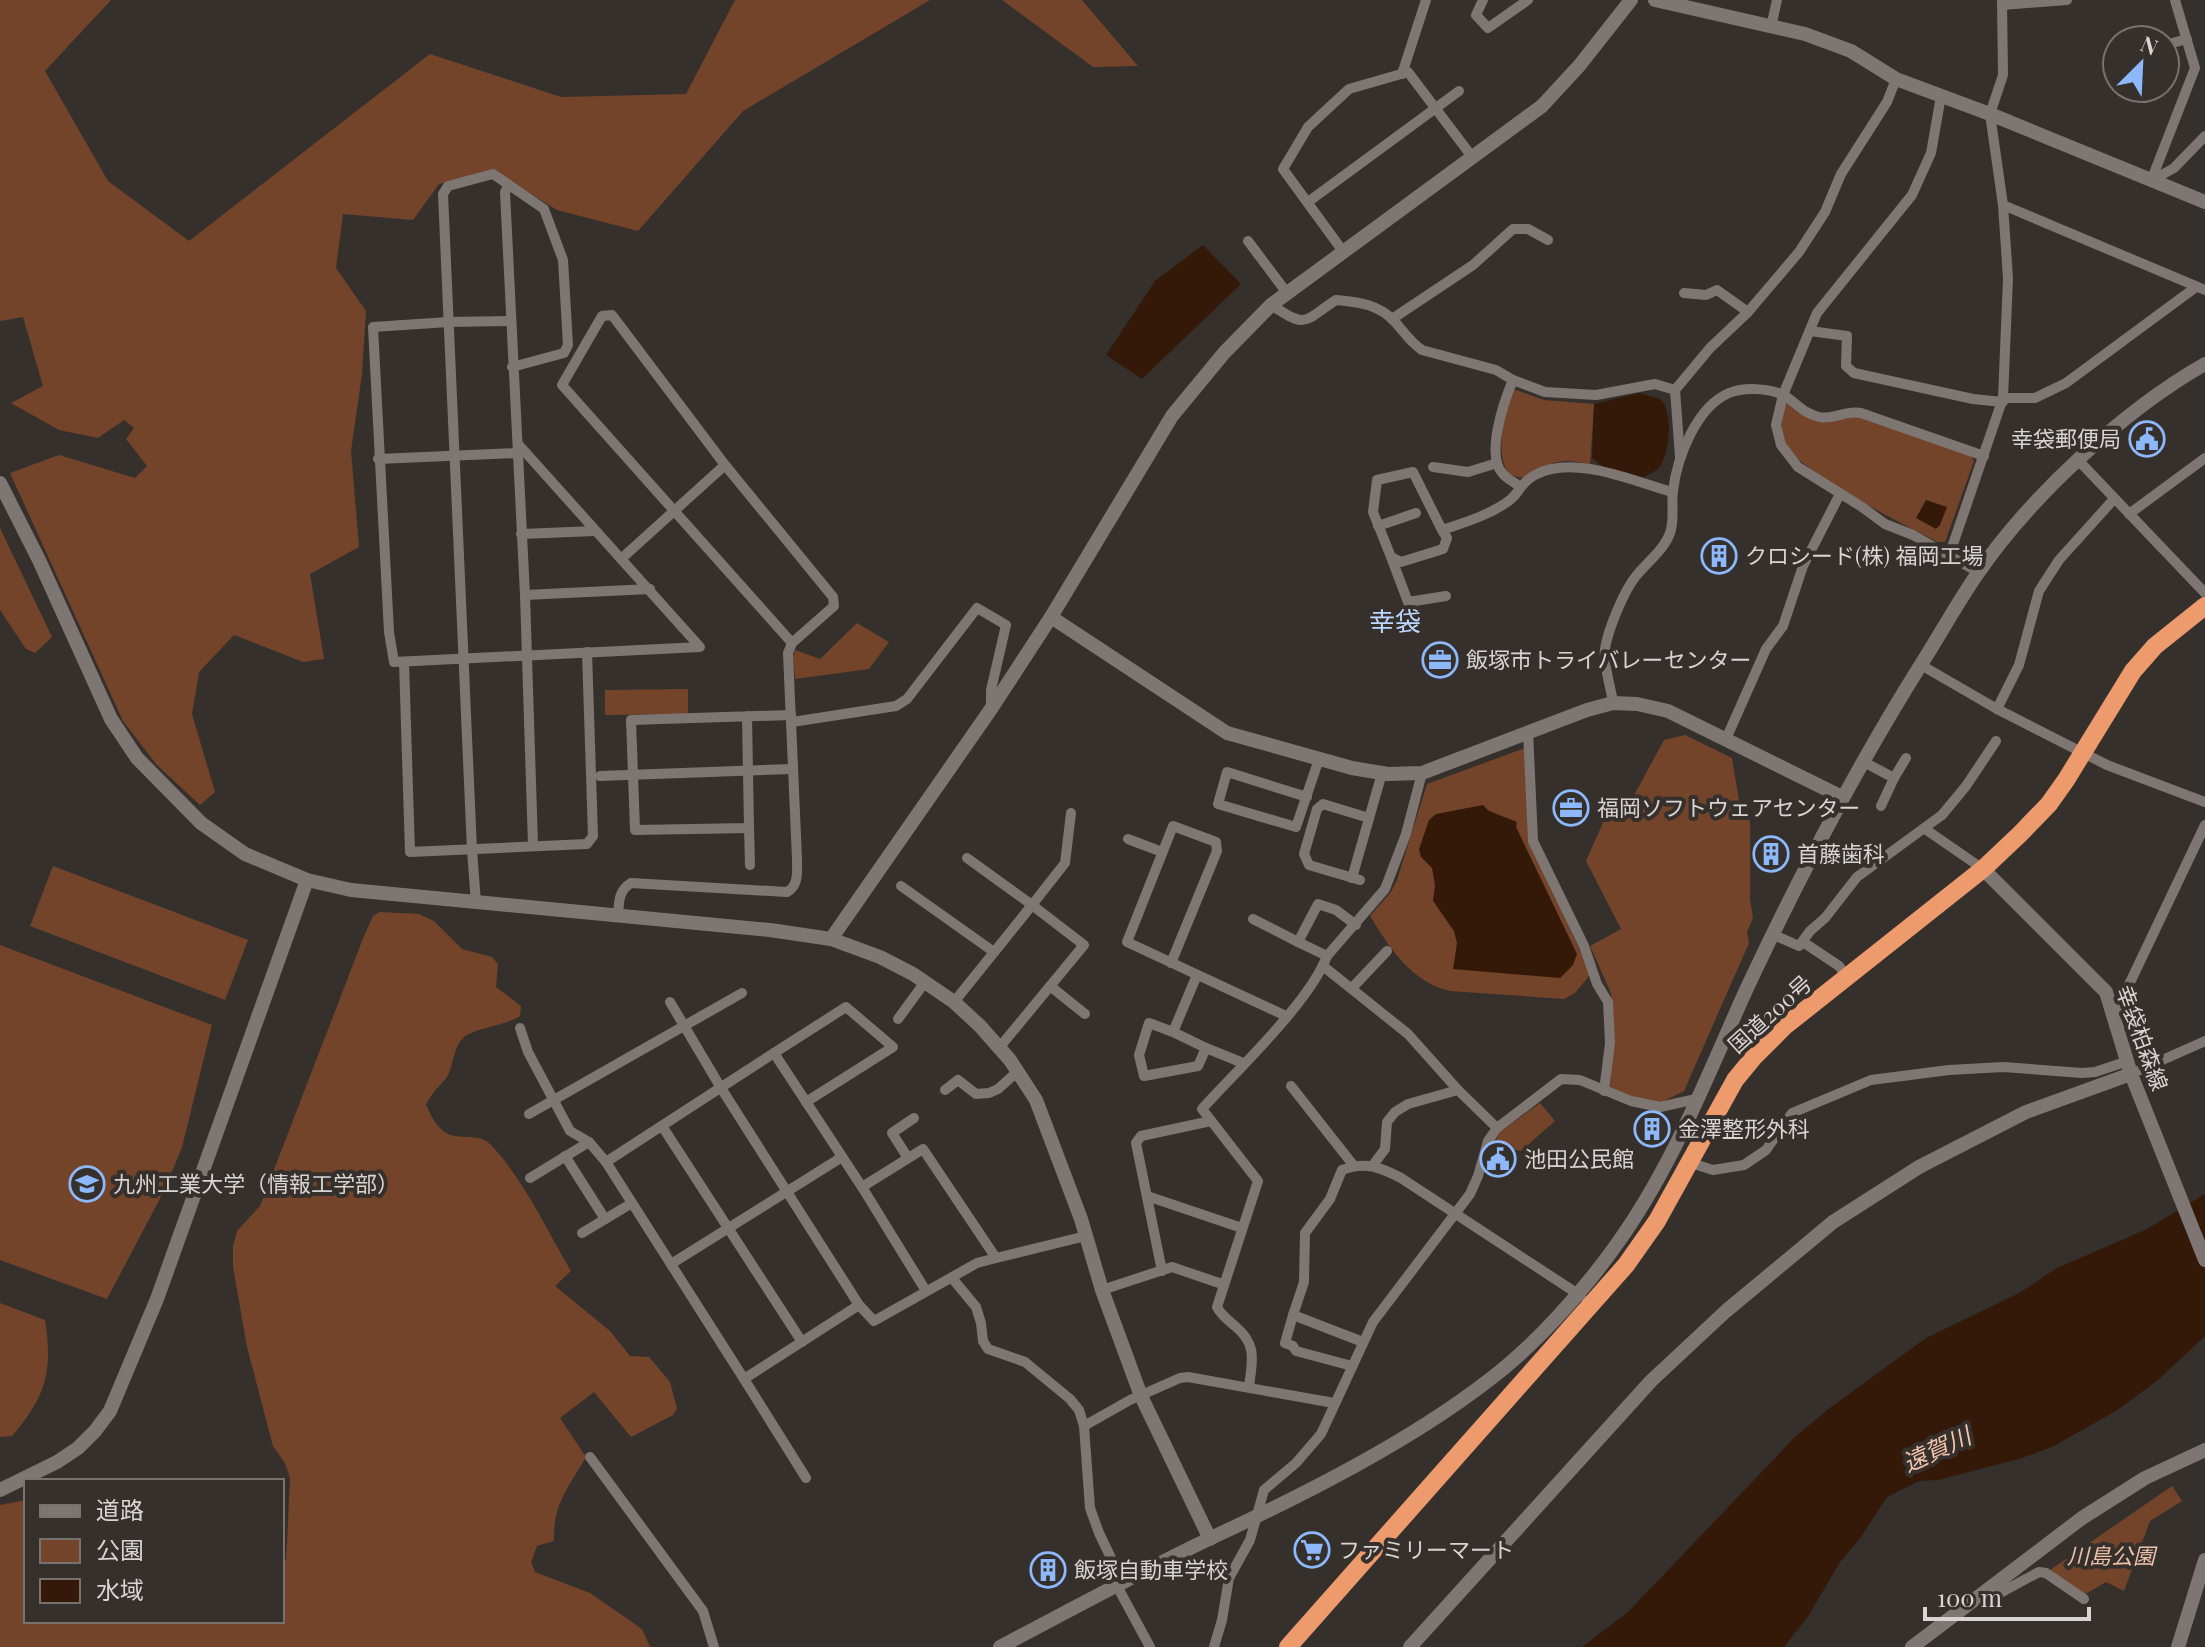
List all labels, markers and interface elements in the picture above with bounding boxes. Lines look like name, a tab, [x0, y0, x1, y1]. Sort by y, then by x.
north arrow	[2101, 24, 2181, 104]
text: N	[2136, 28, 2163, 62]
public building icon: 幸袋郵便局	[2128, 420, 2166, 458]
place label: 幸袋郵便局	[2011, 423, 2121, 453]
building icon: クロシード(株) 福岡工場	[1700, 537, 1738, 575]
place label: クロシード(株) 福岡工場	[1745, 540, 1983, 570]
district label: 幸袋	[1369, 603, 1421, 638]
office icon: 飯塚市トライバレーセンター	[1421, 641, 1459, 679]
place label: 飯塚市トライバレーセンター	[1466, 644, 1752, 674]
office icon: 福岡ソフトウェアセンター	[1552, 789, 1590, 827]
place label: 福岡ソフトウェアセンター	[1597, 792, 1861, 822]
building icon: 首藤歯科	[1752, 835, 1790, 873]
place label: 首藤歯科	[1797, 838, 1885, 868]
street label: 国道200号	[1721, 968, 1818, 1059]
street label: 幸袋柏森線	[2110, 981, 2176, 1094]
building icon: 金澤整形外科	[1633, 1110, 1671, 1148]
place label: 金澤整形外科	[1678, 1113, 1810, 1143]
public building icon: 池田公民館	[1479, 1140, 1517, 1178]
place label: 池田公民館	[1524, 1143, 1634, 1173]
school or university icon: 九州工業大学（情報工学部）	[68, 1165, 106, 1203]
place label: 九州工業大学（情報工学部）	[113, 1168, 399, 1198]
water label: 遠賀川	[1897, 1417, 1978, 1478]
legend	[24, 1479, 284, 1623]
text: 道路	[96, 1493, 144, 1525]
supermarket icon: ファミリーマート	[1293, 1531, 1331, 1569]
text: 公園	[96, 1533, 144, 1565]
place label: ファミリーマート	[1338, 1534, 1514, 1564]
park label: 川島公園	[2067, 1540, 2158, 1570]
building icon: 飯塚自動車学校	[1029, 1551, 1067, 1589]
place label: 飯塚自動車学校	[1074, 1554, 1228, 1584]
scale bar	[1925, 1571, 2089, 1621]
text: 水域	[96, 1573, 144, 1605]
text: 100 m	[1937, 1581, 2002, 1613]

